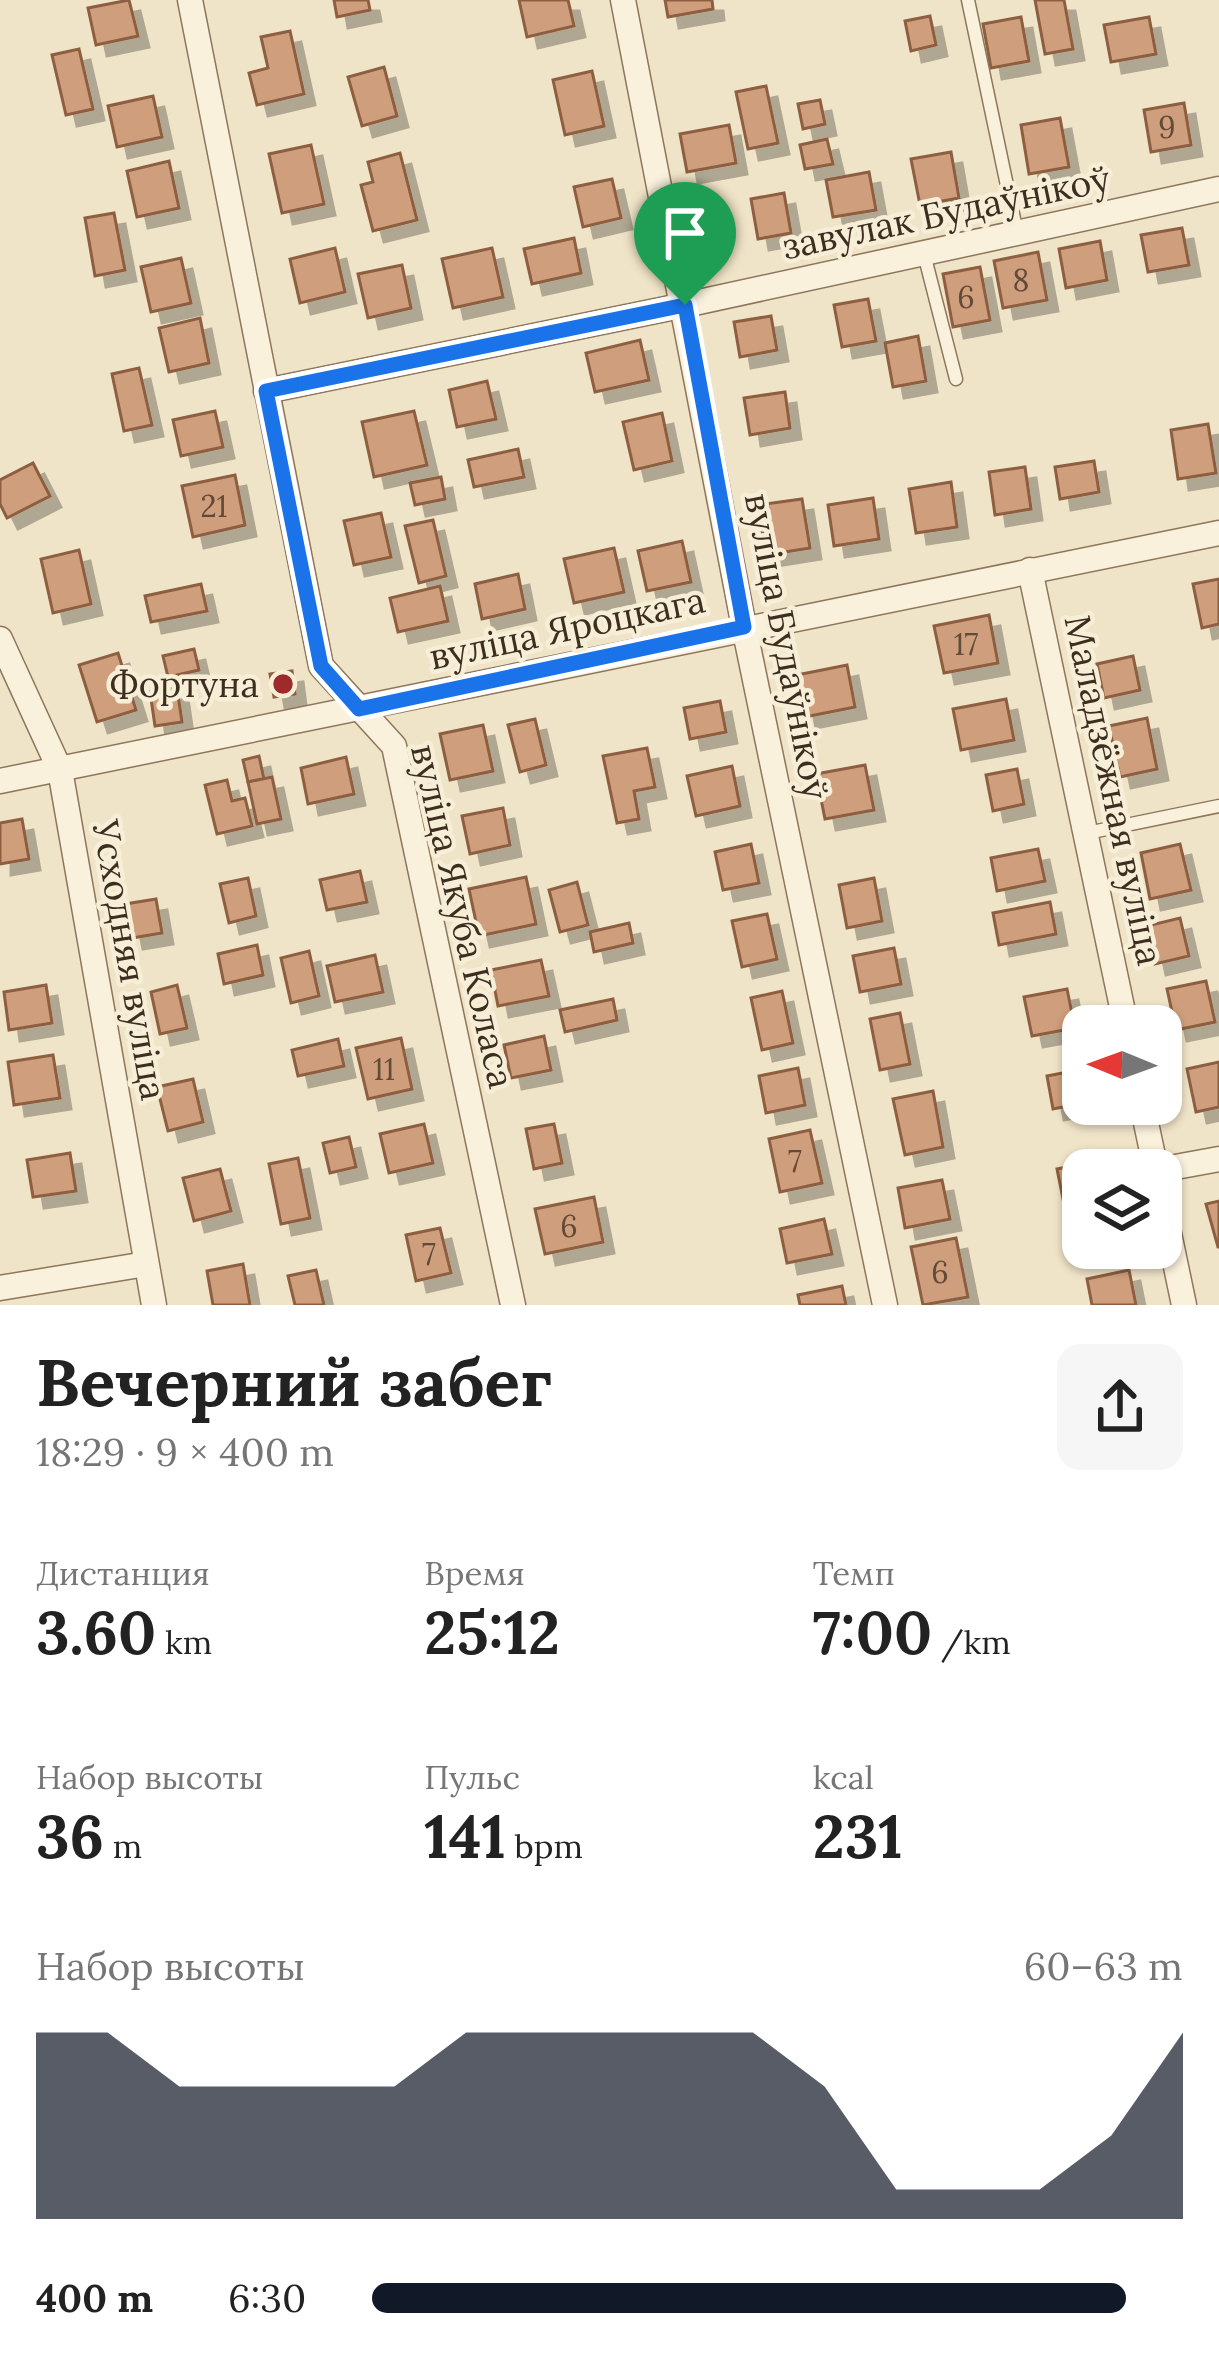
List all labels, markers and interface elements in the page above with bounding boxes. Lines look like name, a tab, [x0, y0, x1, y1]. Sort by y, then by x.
house number: 9	[1158, 108, 1176, 146]
street label: завулак Будаўнікоў	[778, 155, 1114, 269]
pin	[634, 182, 736, 305]
icon: arrive	[652, 200, 718, 266]
house number: 8	[1013, 261, 1029, 299]
house number: 6	[957, 278, 975, 316]
house number: 21	[200, 487, 228, 525]
street label: вуліца Будаўнікоў	[735, 489, 839, 803]
street label: вуліца Яроцкага	[425, 576, 709, 680]
street label: Маладзёжная вуліца	[1054, 611, 1174, 969]
house number: 17	[954, 625, 979, 663]
place label: Фортуна	[109, 661, 259, 707]
marker: Фортуна	[270, 671, 296, 697]
street label: вуліца Якуба Коласа	[401, 739, 525, 1093]
street label: Усходняя вуліца	[83, 815, 177, 1104]
north arrow	[1062, 1005, 1182, 1125]
map controls	[1062, 1005, 1182, 1269]
house number: 11	[373, 1050, 395, 1088]
house number: 7	[788, 1142, 802, 1180]
button: layers	[1062, 1149, 1182, 1269]
house number: 6	[560, 1207, 578, 1245]
house number: 7	[422, 1235, 436, 1273]
house number: 6	[931, 1253, 949, 1291]
text: Вечерний забег	[36, 1340, 553, 1424]
button: share	[1057, 1344, 1183, 1470]
text: 18:29 · 9 × 400 m	[36, 1427, 334, 1477]
text: Дистанция	[36, 1552, 210, 1594]
text: Время	[424, 1552, 525, 1594]
text: Темп	[813, 1552, 895, 1594]
text: 3.60	[36, 1594, 156, 1670]
text: 25:12	[424, 1594, 560, 1670]
text: 7:00	[813, 1594, 932, 1670]
text: km	[156, 1621, 212, 1663]
text: /km	[932, 1621, 1011, 1663]
text: Набор высоты	[36, 1756, 263, 1798]
text: Пульс	[424, 1756, 520, 1798]
text: kcal	[813, 1756, 874, 1798]
text: 36	[36, 1798, 104, 1874]
text: 141	[424, 1798, 506, 1874]
text: 231	[813, 1798, 903, 1874]
text: m	[104, 1825, 142, 1867]
text: bpm	[506, 1825, 583, 1867]
text: Набор высоты	[36, 1941, 305, 1991]
text: 60–63 m	[1024, 1941, 1183, 1991]
text: 400 m	[36, 2273, 153, 2323]
text: 6:30	[228, 2273, 306, 2323]

